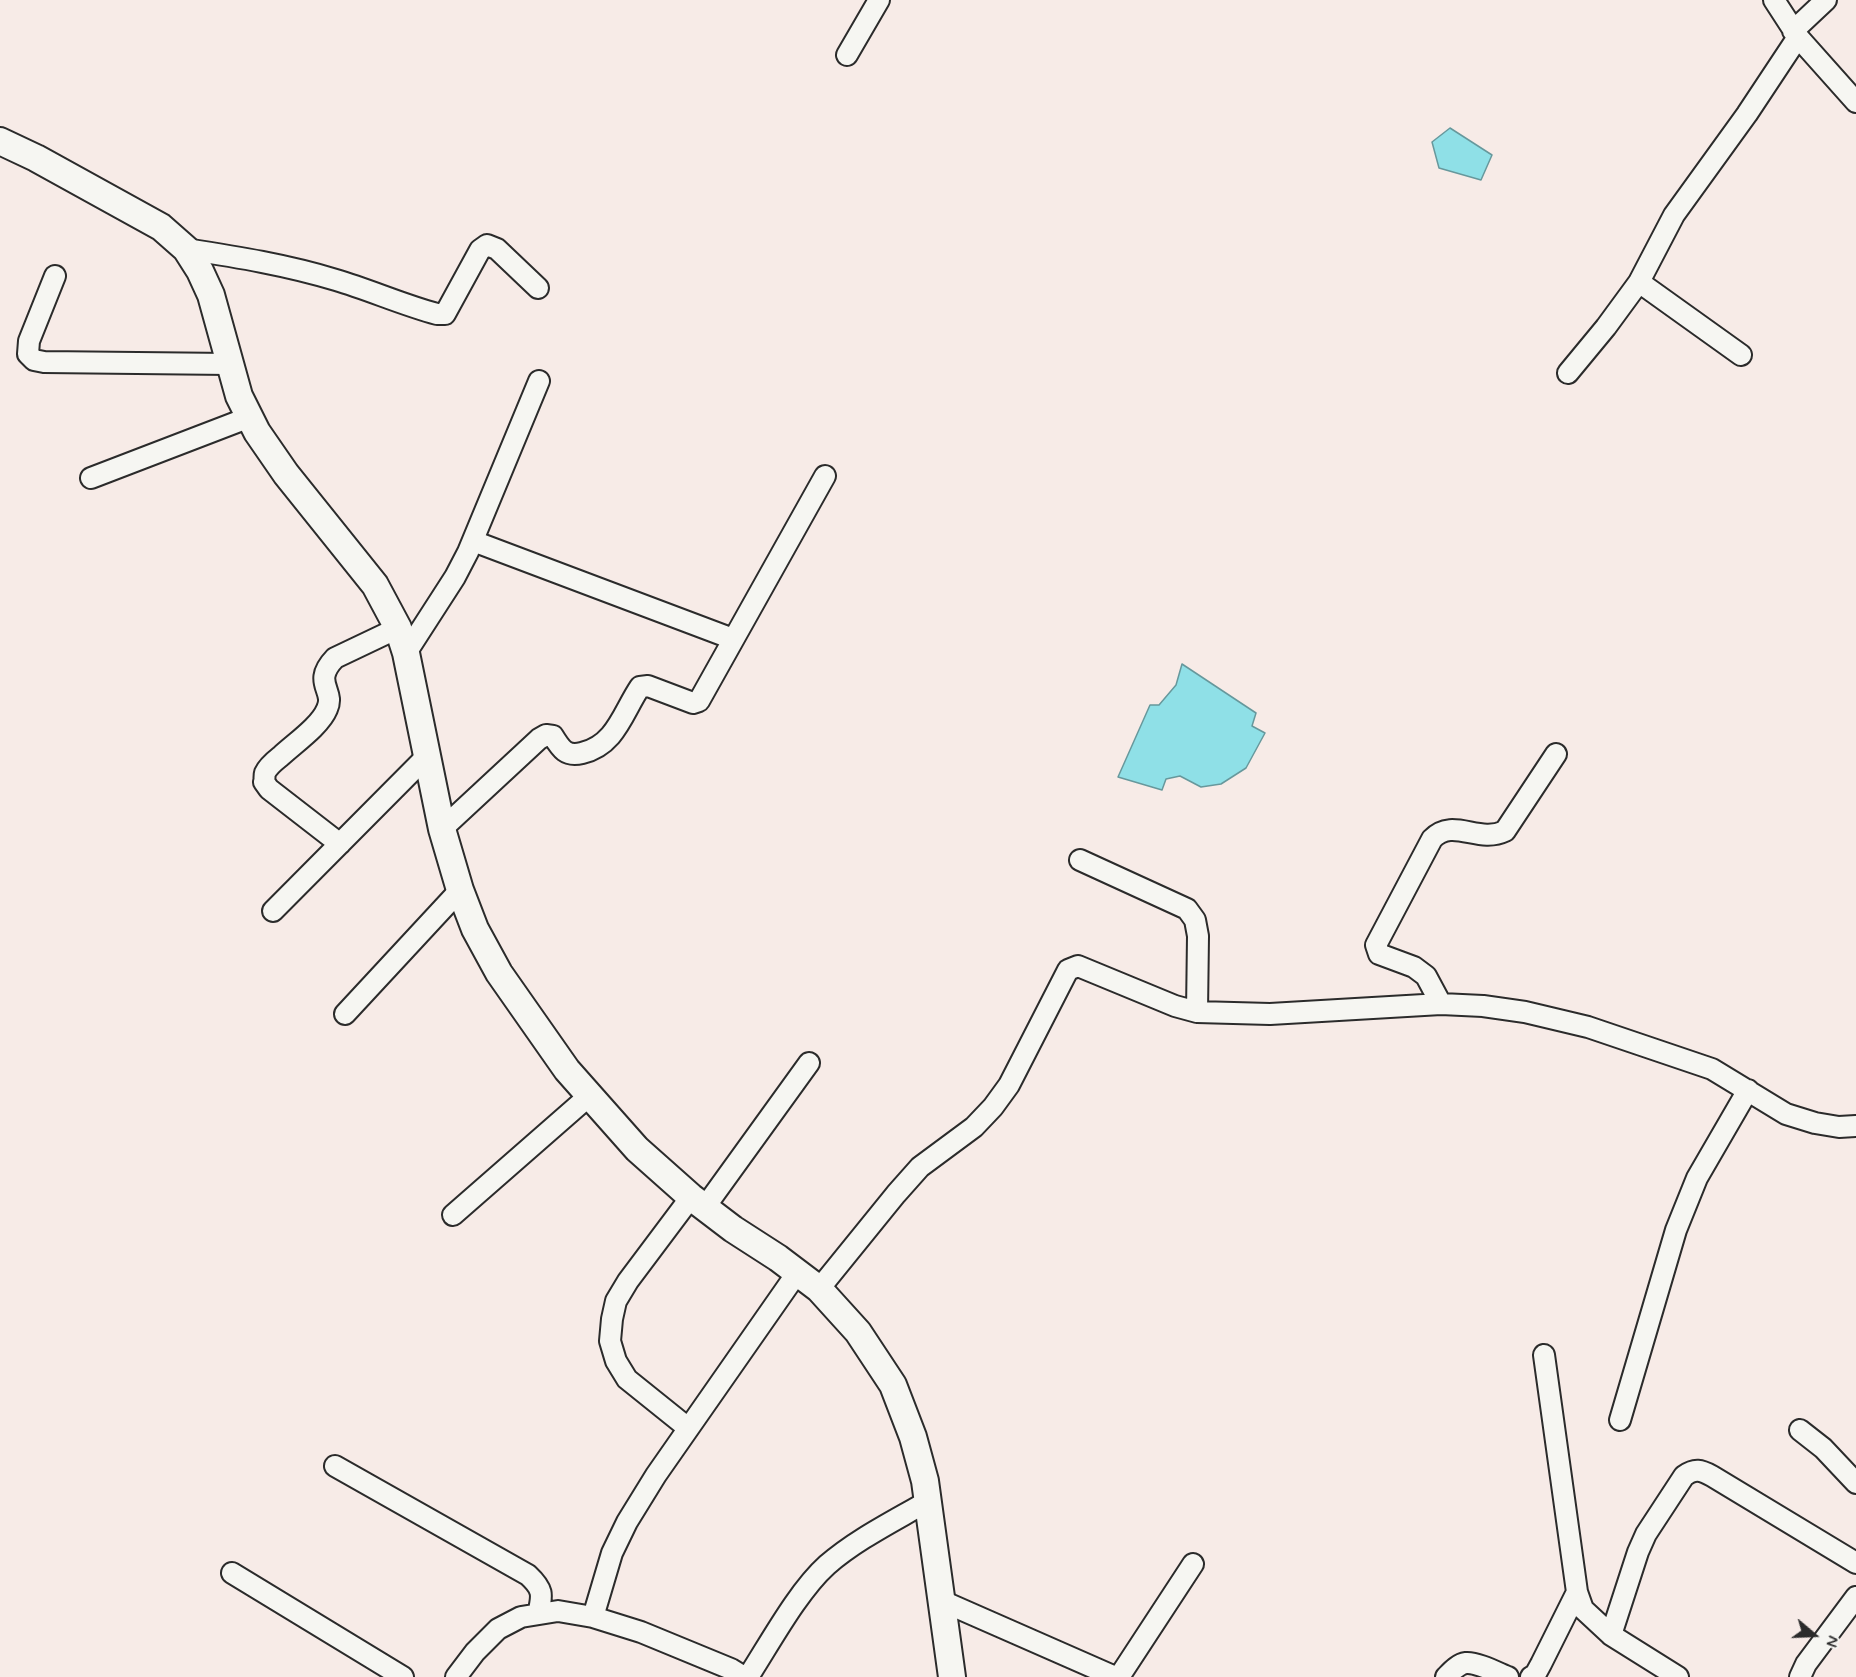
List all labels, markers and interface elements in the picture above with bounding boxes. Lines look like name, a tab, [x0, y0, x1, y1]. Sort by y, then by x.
north arrow	[1784, 1605, 1844, 1665]
text: N	[1820, 1633, 1843, 1649]

